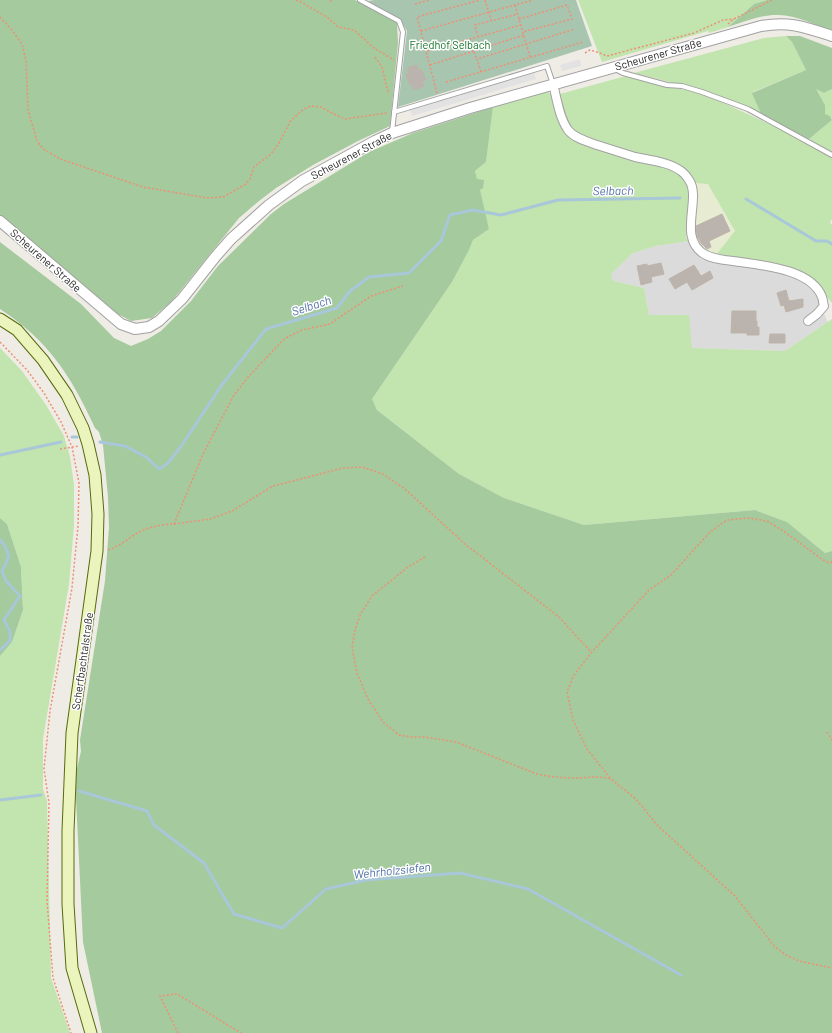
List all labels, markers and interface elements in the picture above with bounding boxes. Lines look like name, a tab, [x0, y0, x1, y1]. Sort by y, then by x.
street label: Scheurener Straße	[613, 35, 703, 73]
park label: Friedhof Selbach	[410, 38, 490, 51]
street label: Scheurener Straße	[308, 128, 394, 182]
water label: Selbach	[593, 183, 633, 197]
street label: Scheurener Straße	[8, 226, 84, 294]
water label: Selbach	[289, 292, 333, 318]
street label: Scherfbachtalstraße	[69, 611, 95, 711]
water label: Wehrholzsiefen	[353, 859, 431, 881]

